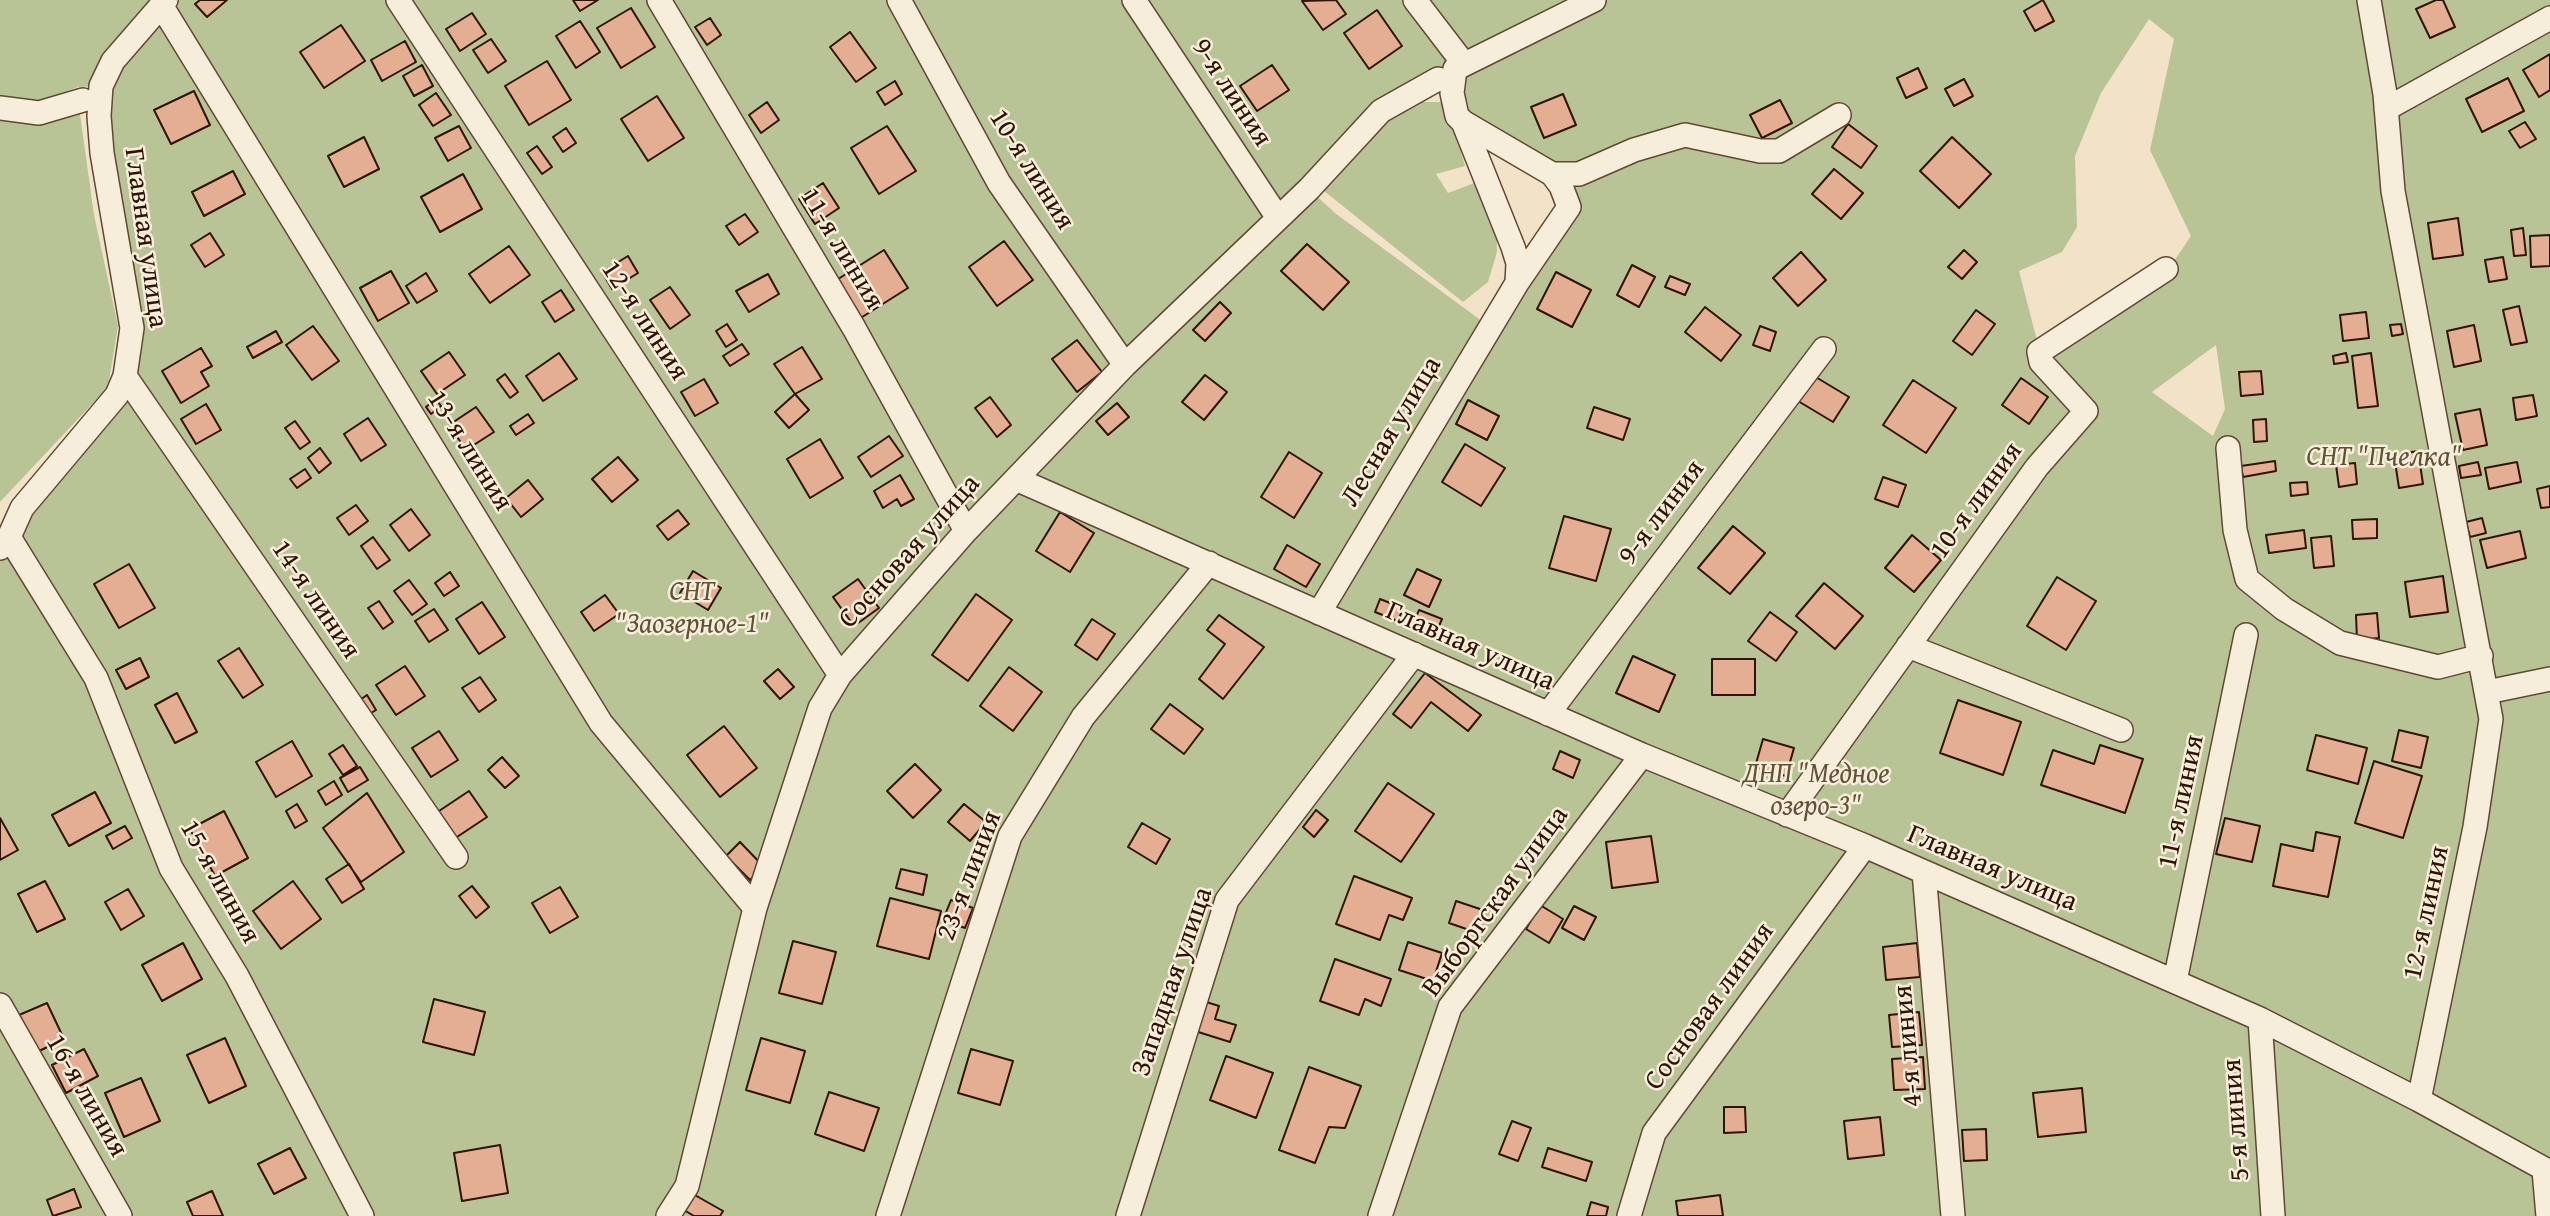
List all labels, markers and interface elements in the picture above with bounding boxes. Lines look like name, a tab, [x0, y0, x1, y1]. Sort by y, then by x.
street label: 9-я линия	[1184, 32, 1278, 154]
street label: 10-я линия	[981, 103, 1081, 237]
street label: Главная улица	[116, 146, 174, 330]
street label: 11-я линия	[792, 182, 890, 316]
street label: 12-я линия	[593, 255, 695, 387]
street label: Лесная улица	[1334, 351, 1450, 513]
street label: 13-я линия	[419, 384, 519, 518]
street label: 10-я линия	[1923, 436, 2031, 566]
park label: СНТ "Пчелка"	[2306, 441, 2462, 475]
street label: 9-я линия	[1612, 454, 1712, 572]
street label: Сосновая улица	[832, 468, 988, 636]
street label: 14-я линия	[263, 534, 367, 666]
park label: СНТ "Заозерное-1"	[615, 576, 769, 642]
street label: Главная улица	[1380, 595, 1560, 699]
street label: 11-я линия	[2151, 732, 2213, 872]
park label: ДНП "Медное озеро-3"	[1743, 758, 1889, 824]
street label: Выборгская улица	[1416, 800, 1576, 1004]
street label: 23-я линия	[930, 806, 1010, 946]
street label: 15-я линия	[171, 814, 267, 950]
street label: Главная улица	[1902, 818, 2082, 920]
street label: 12-я линия	[2396, 843, 2458, 983]
street label: Западная улица	[1125, 883, 1221, 1081]
street label: Сосновая линия	[1638, 917, 1782, 1097]
street label: 4-я линия	[1887, 983, 1931, 1109]
street label: 16-я линия	[37, 1029, 135, 1163]
street label: 5-я линия	[2216, 1058, 2258, 1182]

